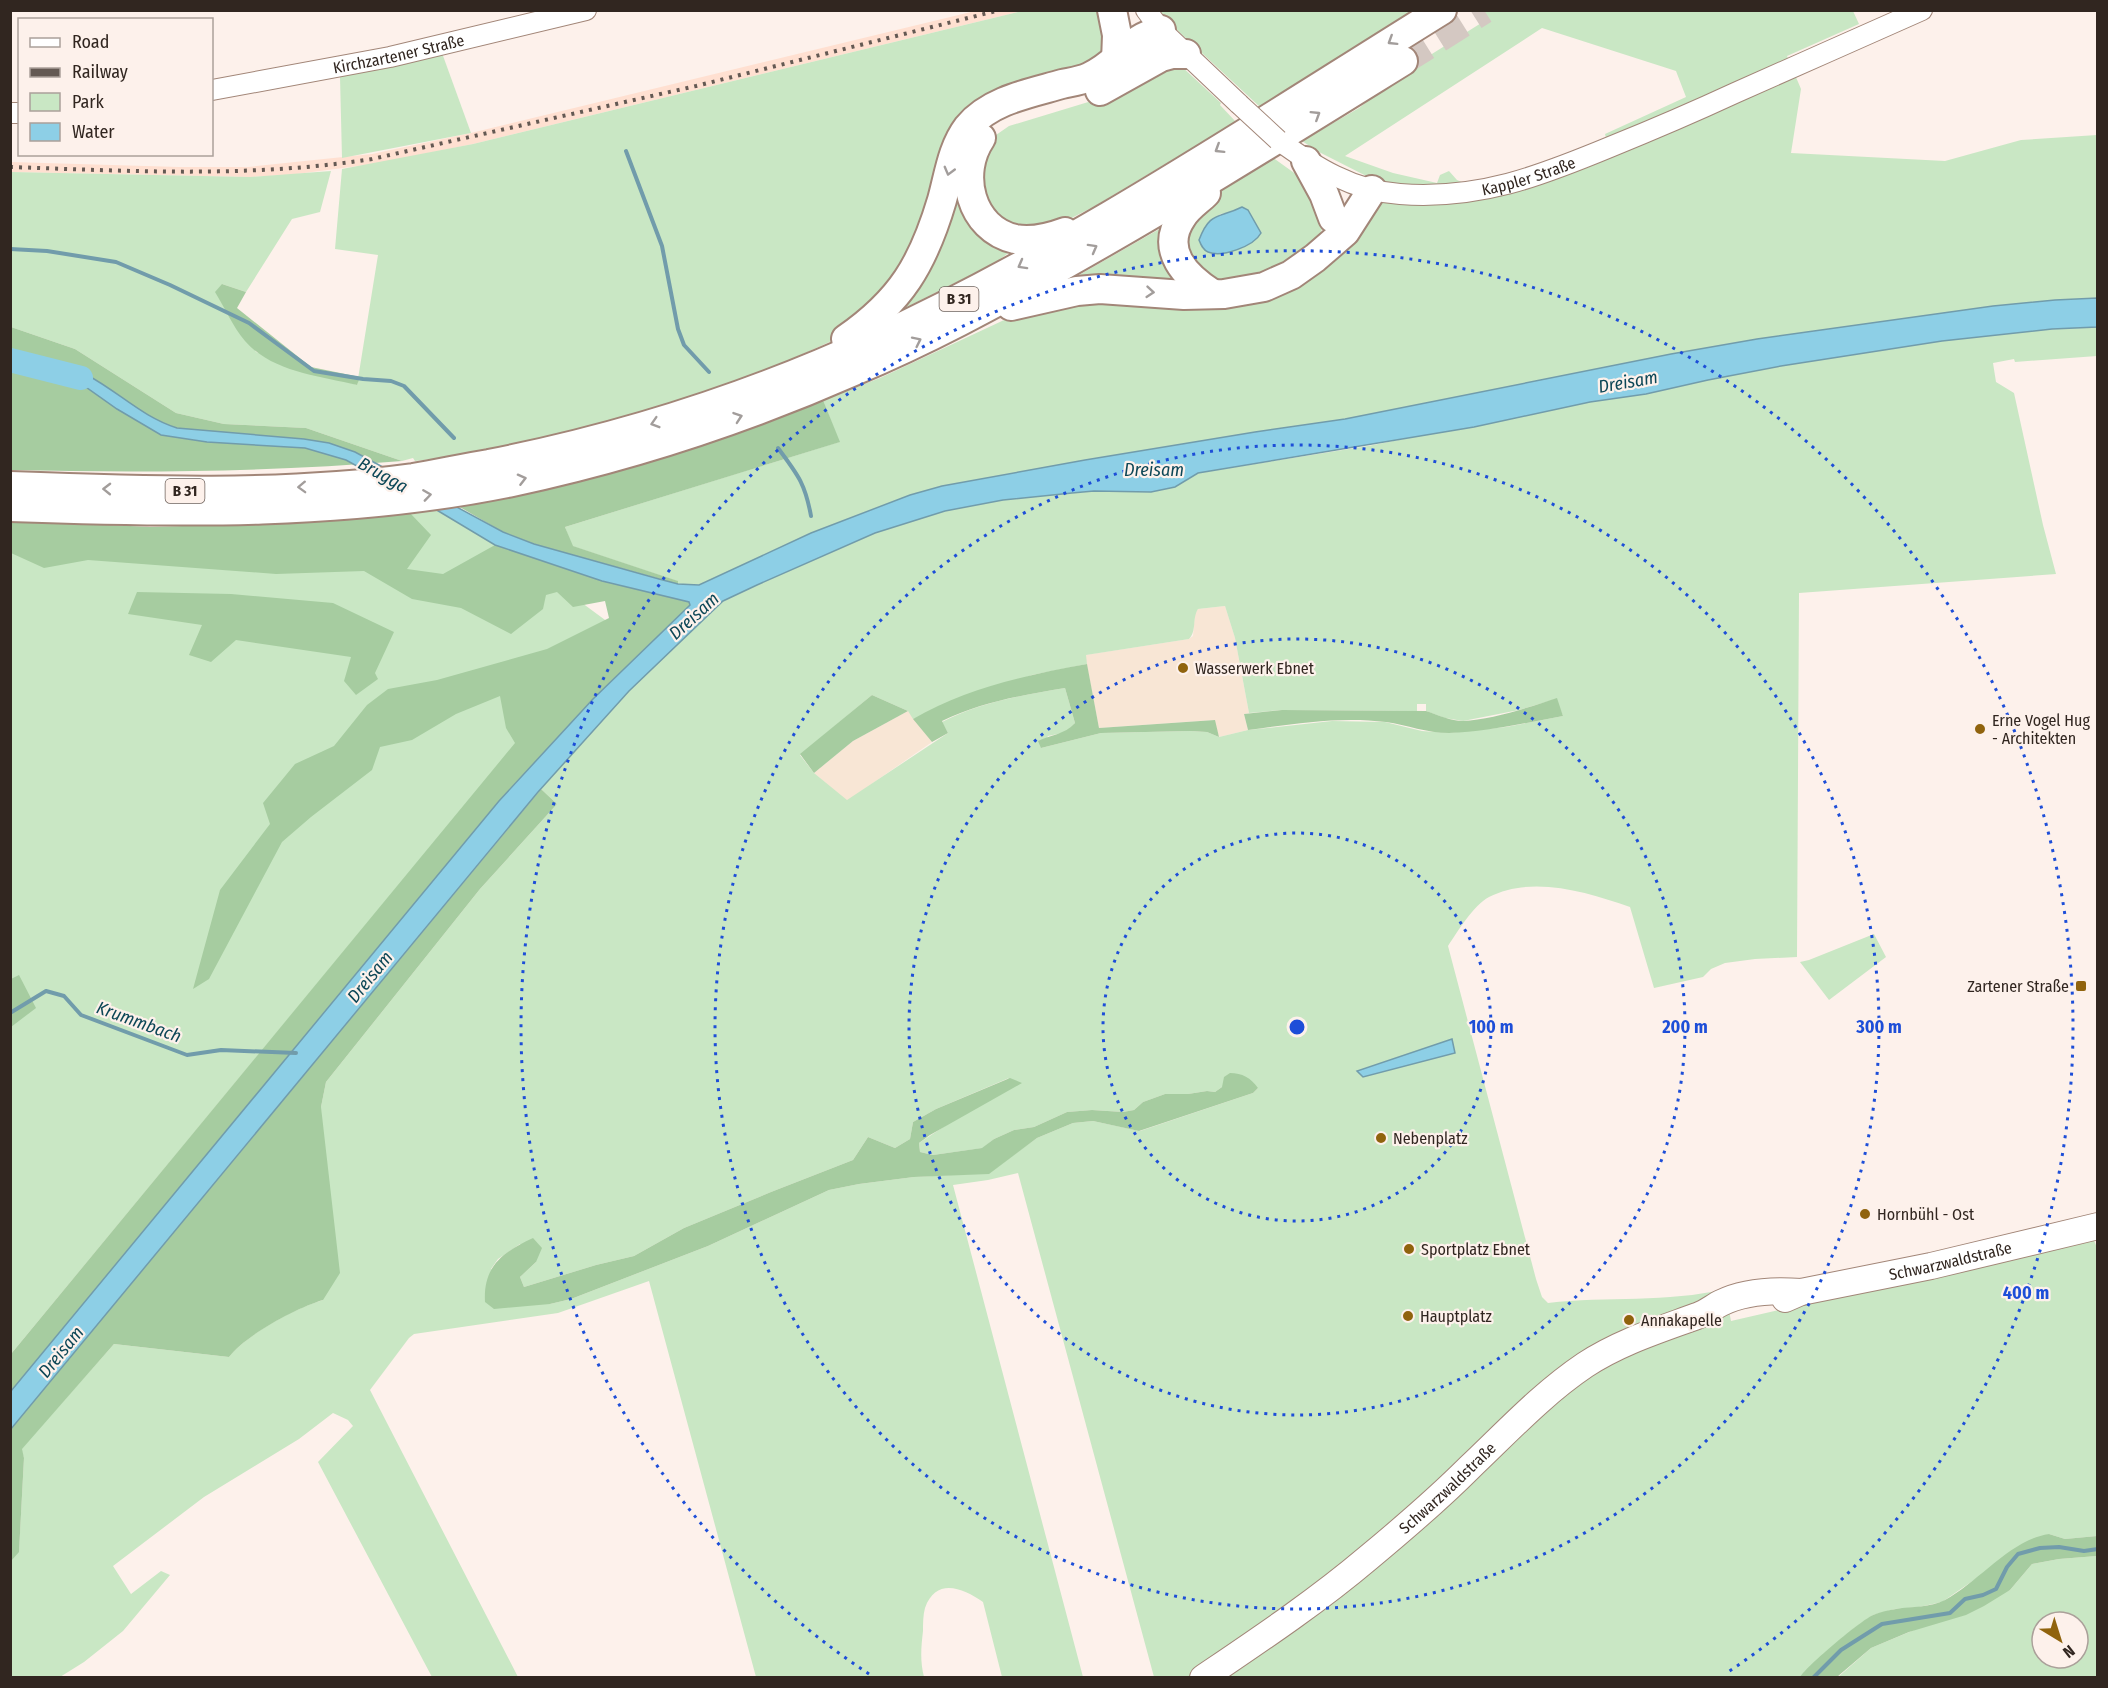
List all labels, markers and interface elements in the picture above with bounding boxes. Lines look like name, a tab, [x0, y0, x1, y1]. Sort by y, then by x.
legend	[18, 18, 213, 156]
street label: Kirchzartener Straße	[331, 30, 466, 77]
text: Road	[72, 31, 109, 53]
one-way arrow	[1388, 34, 1398, 46]
text: Railway	[72, 61, 128, 83]
text: Park	[72, 91, 105, 113]
one-way arrow	[1309, 112, 1320, 123]
text: Water	[72, 121, 115, 143]
one-way arrow	[1214, 142, 1225, 153]
street label: Kappler Straße	[1480, 153, 1578, 199]
one-way arrow	[944, 166, 956, 176]
one-way arrow	[1087, 244, 1097, 255]
one-way arrow	[1017, 258, 1028, 269]
one-way arrow	[1145, 286, 1154, 299]
road number: B 31	[940, 287, 978, 311]
one-way arrow	[911, 337, 922, 349]
water label: Dreisam	[1597, 366, 1659, 398]
one-way arrow	[732, 412, 743, 425]
one-way arrow	[650, 416, 661, 428]
water label: Brugga	[354, 452, 412, 498]
water label: Dreisam	[1124, 459, 1184, 481]
one-way arrow	[517, 474, 527, 487]
road number: B 31	[166, 479, 204, 503]
one-way arrow	[297, 481, 306, 494]
one-way arrow	[103, 483, 112, 495]
one-way arrow	[423, 490, 432, 502]
water label: Dreisam	[664, 588, 724, 644]
place label: Wasserwerk Ebnet	[1195, 659, 1315, 678]
marker: Wasserwerk Ebnet	[1176, 661, 1190, 675]
place label: Erne Vogel Hug - Architekten	[1992, 711, 2090, 748]
marker: Erne Vogel Hug - Architekten	[1973, 722, 1987, 736]
water label: Dreisam	[343, 947, 397, 1007]
place label: Zartener Straße	[1967, 977, 2069, 996]
marker: Zartener Straße	[2074, 979, 2088, 993]
water label: Krummbach	[94, 997, 184, 1047]
text: 100 m	[1469, 1016, 1513, 1038]
text: 200 m	[1661, 1016, 1708, 1038]
text: 300 m	[1855, 1016, 1902, 1038]
centre of rings	[1287, 1017, 1307, 1037]
place label: Nebenplatz	[1393, 1129, 1468, 1148]
marker: Nebenplatz	[1374, 1131, 1388, 1145]
place label: Hornbühl - Ost	[1877, 1205, 1975, 1224]
marker: Hornbühl - Ost	[1858, 1207, 1872, 1221]
street label: Schwarzwaldstraße	[1887, 1237, 2014, 1284]
place label: Sportplatz Ebnet	[1421, 1240, 1531, 1259]
marker: Sportplatz Ebnet	[1402, 1242, 1416, 1256]
text: 400 m	[2003, 1282, 2049, 1304]
place label: Hauptplatz	[1420, 1307, 1492, 1326]
marker: Hauptplatz	[1401, 1309, 1415, 1323]
place label: Annakapelle	[1641, 1311, 1722, 1330]
marker: Annakapelle	[1622, 1313, 1636, 1327]
water label: Dreisam	[34, 1322, 88, 1382]
street label: Schwarzwaldstraße	[1395, 1438, 1500, 1537]
north arrow	[2030, 1610, 2090, 1670]
text: N	[2059, 1641, 2079, 1662]

